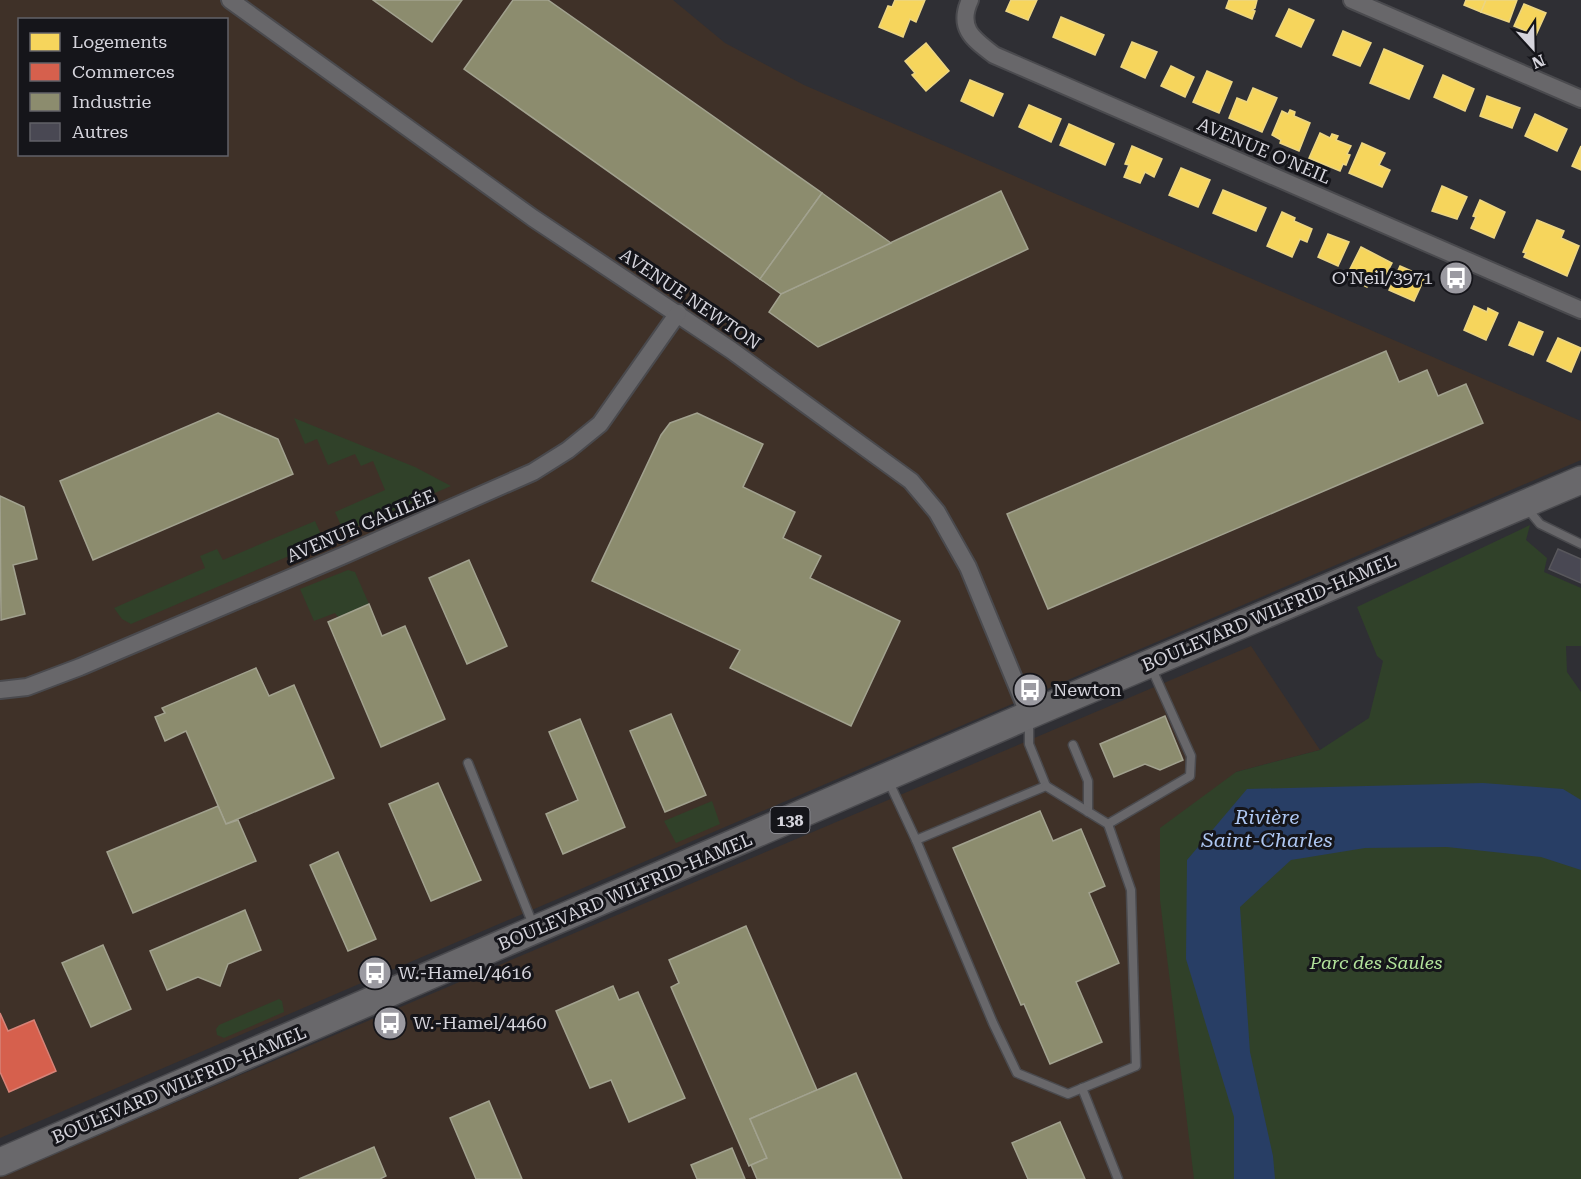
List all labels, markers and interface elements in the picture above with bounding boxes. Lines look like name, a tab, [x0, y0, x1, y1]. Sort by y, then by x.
legend	[18, 18, 228, 156]
north arrow	[1503, 18, 1563, 78]
text: Logements	[72, 31, 167, 52]
text: N	[1529, 50, 1548, 73]
text: Commerces	[72, 61, 174, 82]
text: Industrie	[72, 91, 152, 112]
street label: AVENUE O'NEIL	[1195, 113, 1334, 188]
text: Autres	[72, 121, 128, 142]
street label: AVENUE NEWTON	[616, 244, 765, 354]
bus stop icon: O'Neil/3971	[1438, 260, 1474, 296]
place label: O'Neil/3971	[1332, 267, 1433, 288]
street label: AVENUE GALILÉE	[283, 485, 438, 566]
street label: BOULEVARD WILFRID-HAMEL	[1139, 549, 1399, 676]
bus stop icon: Newton	[1012, 672, 1048, 708]
place label: Newton	[1053, 679, 1122, 700]
water label: Rivière Saint-Charles	[1200, 805, 1333, 852]
road number: 138	[770, 807, 810, 833]
street label: BOULEVARD WILFRID-HAMEL	[495, 828, 755, 955]
park label: Parc des Saules	[1309, 952, 1442, 973]
bus stop icon: W.-Hamel/4616	[357, 955, 393, 991]
place label: W.-Hamel/4616	[398, 962, 532, 983]
bus stop icon: W.-Hamel/4460	[372, 1005, 408, 1041]
place label: W.-Hamel/4460	[413, 1012, 547, 1033]
street label: BOULEVARD WILFRID-HAMEL	[49, 1021, 309, 1148]

